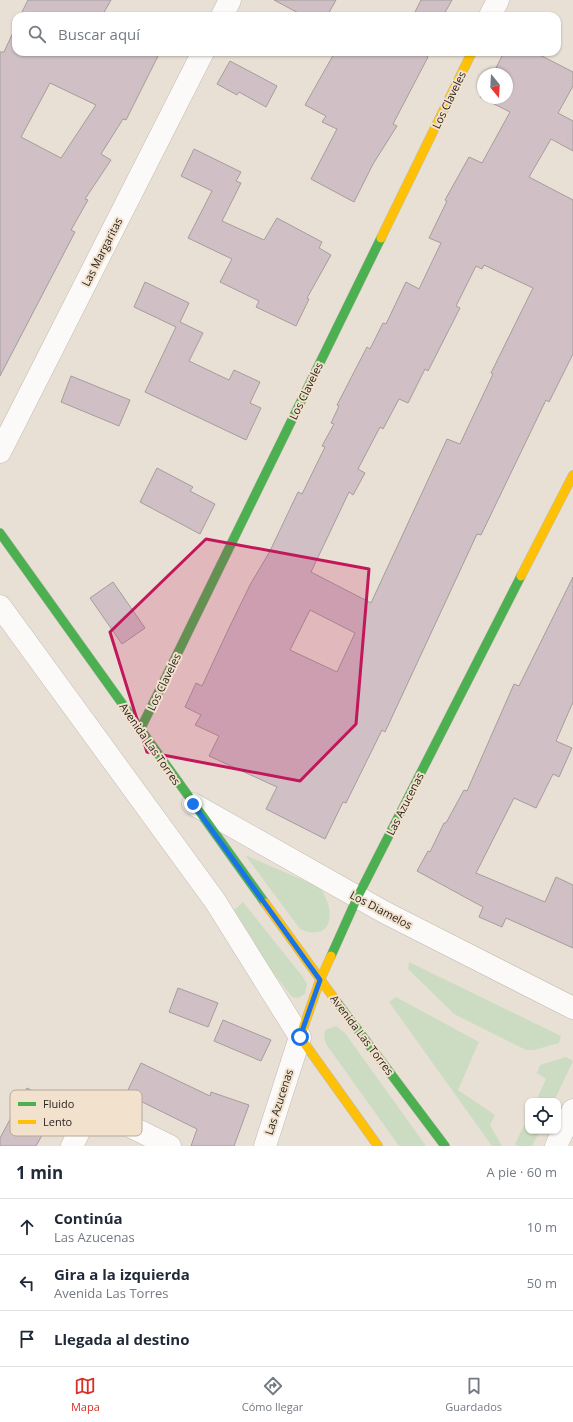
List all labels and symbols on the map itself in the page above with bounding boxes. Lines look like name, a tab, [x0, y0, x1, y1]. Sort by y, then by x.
north arrow	[477, 68, 513, 104]
street label: Los Claveles	[428, 69, 469, 131]
street label: Las Margaritas	[78, 215, 125, 289]
street label: Los Claveles	[285, 360, 326, 422]
street label: Los Claveles	[143, 651, 184, 713]
street label: Avenida Las Torres	[116, 700, 184, 788]
street label: Las Azucenas	[382, 770, 427, 838]
route end	[184, 795, 202, 813]
street label: Los Diamelos	[348, 887, 415, 932]
street label: Avenida Las Torres	[327, 991, 398, 1078]
route start	[291, 1028, 309, 1046]
street label: Las Azucenas	[261, 1067, 296, 1137]
legend	[10, 1090, 142, 1136]
text: Fluido	[43, 1096, 75, 1111]
text: Lento	[43, 1114, 73, 1129]

